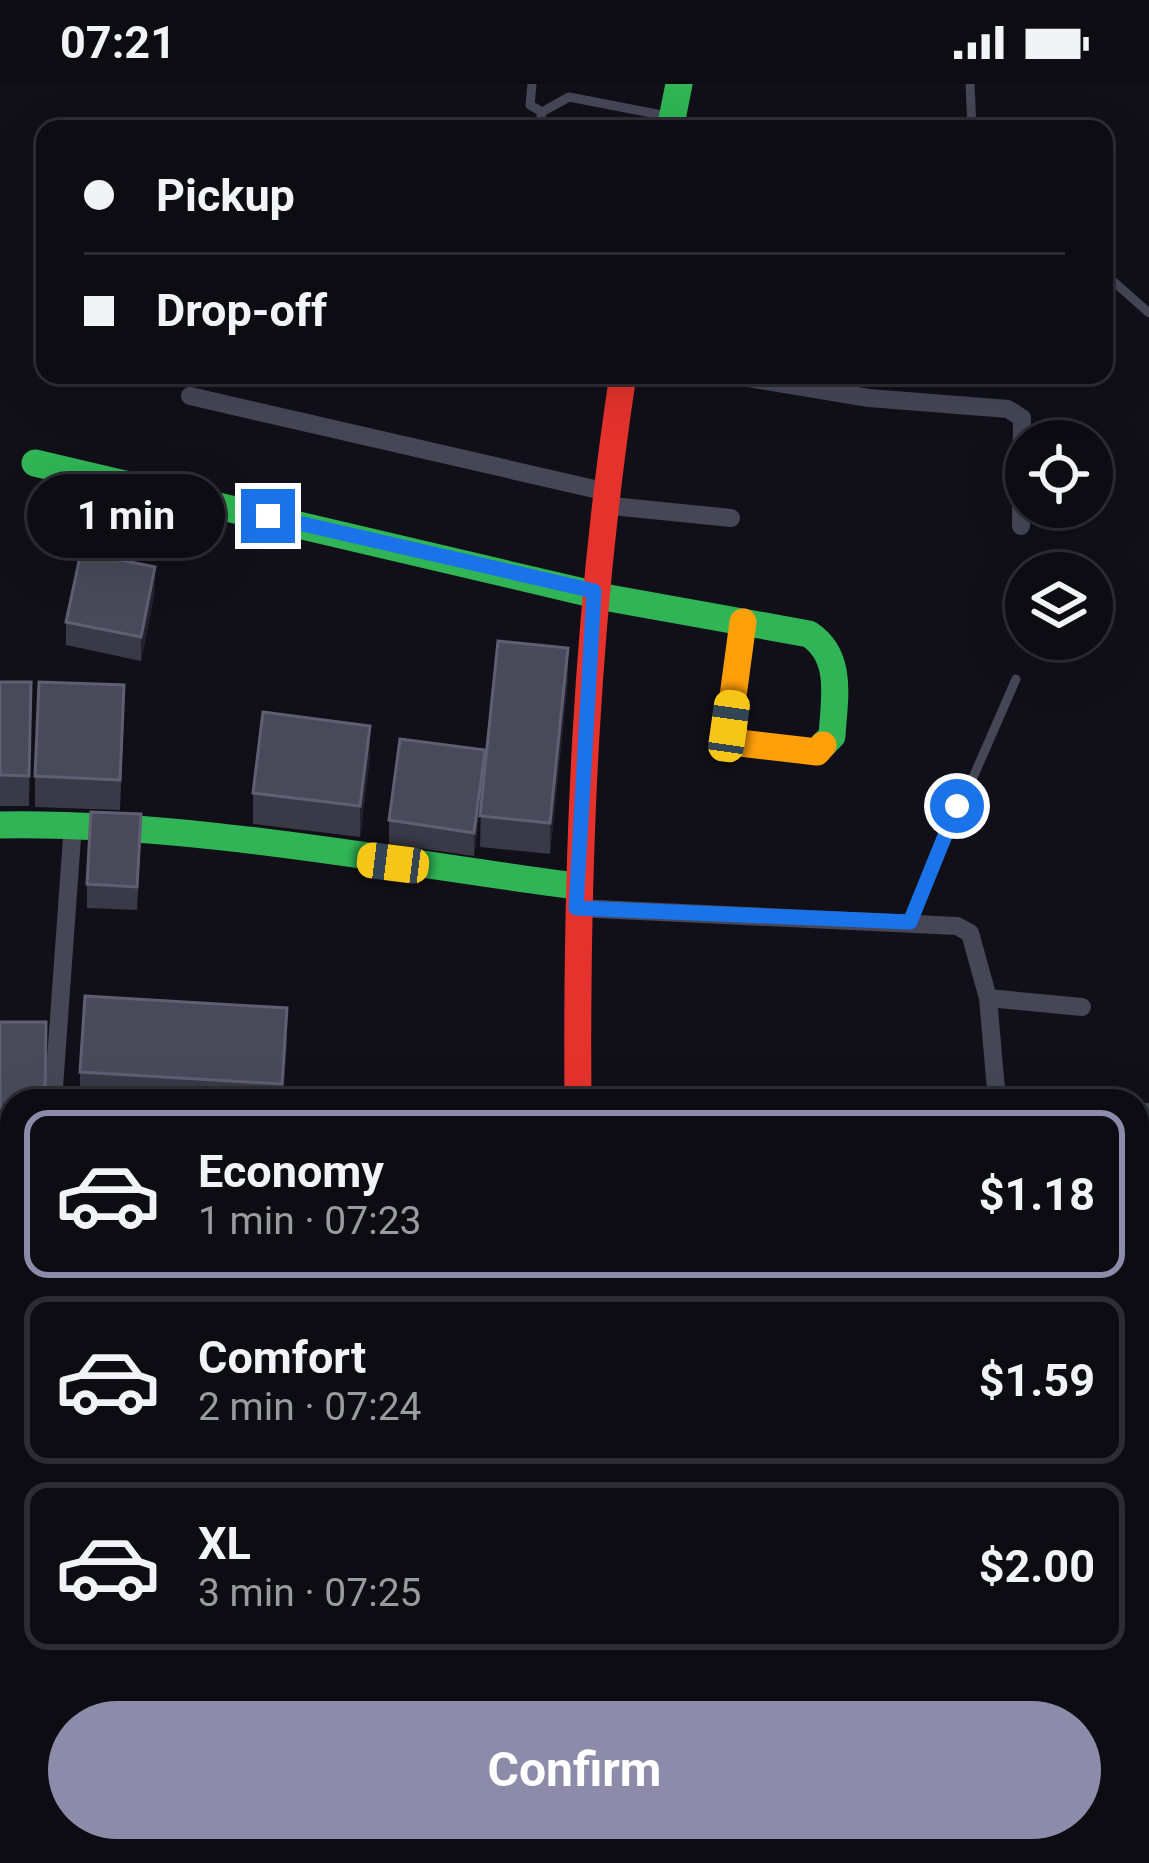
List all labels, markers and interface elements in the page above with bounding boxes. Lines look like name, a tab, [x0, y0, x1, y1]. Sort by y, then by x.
text: 07:21	[60, 16, 176, 69]
text: Pickup	[156, 169, 295, 222]
text: Drop-off	[156, 284, 327, 337]
map controls	[1005, 420, 1113, 660]
button: locate	[1005, 420, 1113, 528]
callout: 1 min	[28, 474, 226, 558]
route end	[241, 489, 295, 543]
text: 1 min	[77, 493, 175, 539]
button: layers	[1005, 552, 1113, 660]
car	[706, 688, 752, 764]
route start	[930, 779, 984, 833]
car	[355, 841, 431, 885]
icon: car	[54, 1140, 162, 1248]
text: Economy	[198, 1145, 384, 1198]
text: $1.18	[979, 1168, 1095, 1221]
text: 1 min · 07:23	[198, 1198, 421, 1244]
icon: car	[54, 1326, 162, 1434]
text: Comfort	[198, 1331, 366, 1384]
text: $1.59	[979, 1354, 1095, 1407]
text: 2 min · 07:24	[198, 1384, 421, 1430]
icon: car	[54, 1512, 162, 1620]
text: XL	[198, 1517, 251, 1570]
text: $2.00	[979, 1540, 1095, 1593]
text: 3 min · 07:25	[198, 1570, 421, 1616]
button: Confirm	[48, 1701, 1101, 1839]

